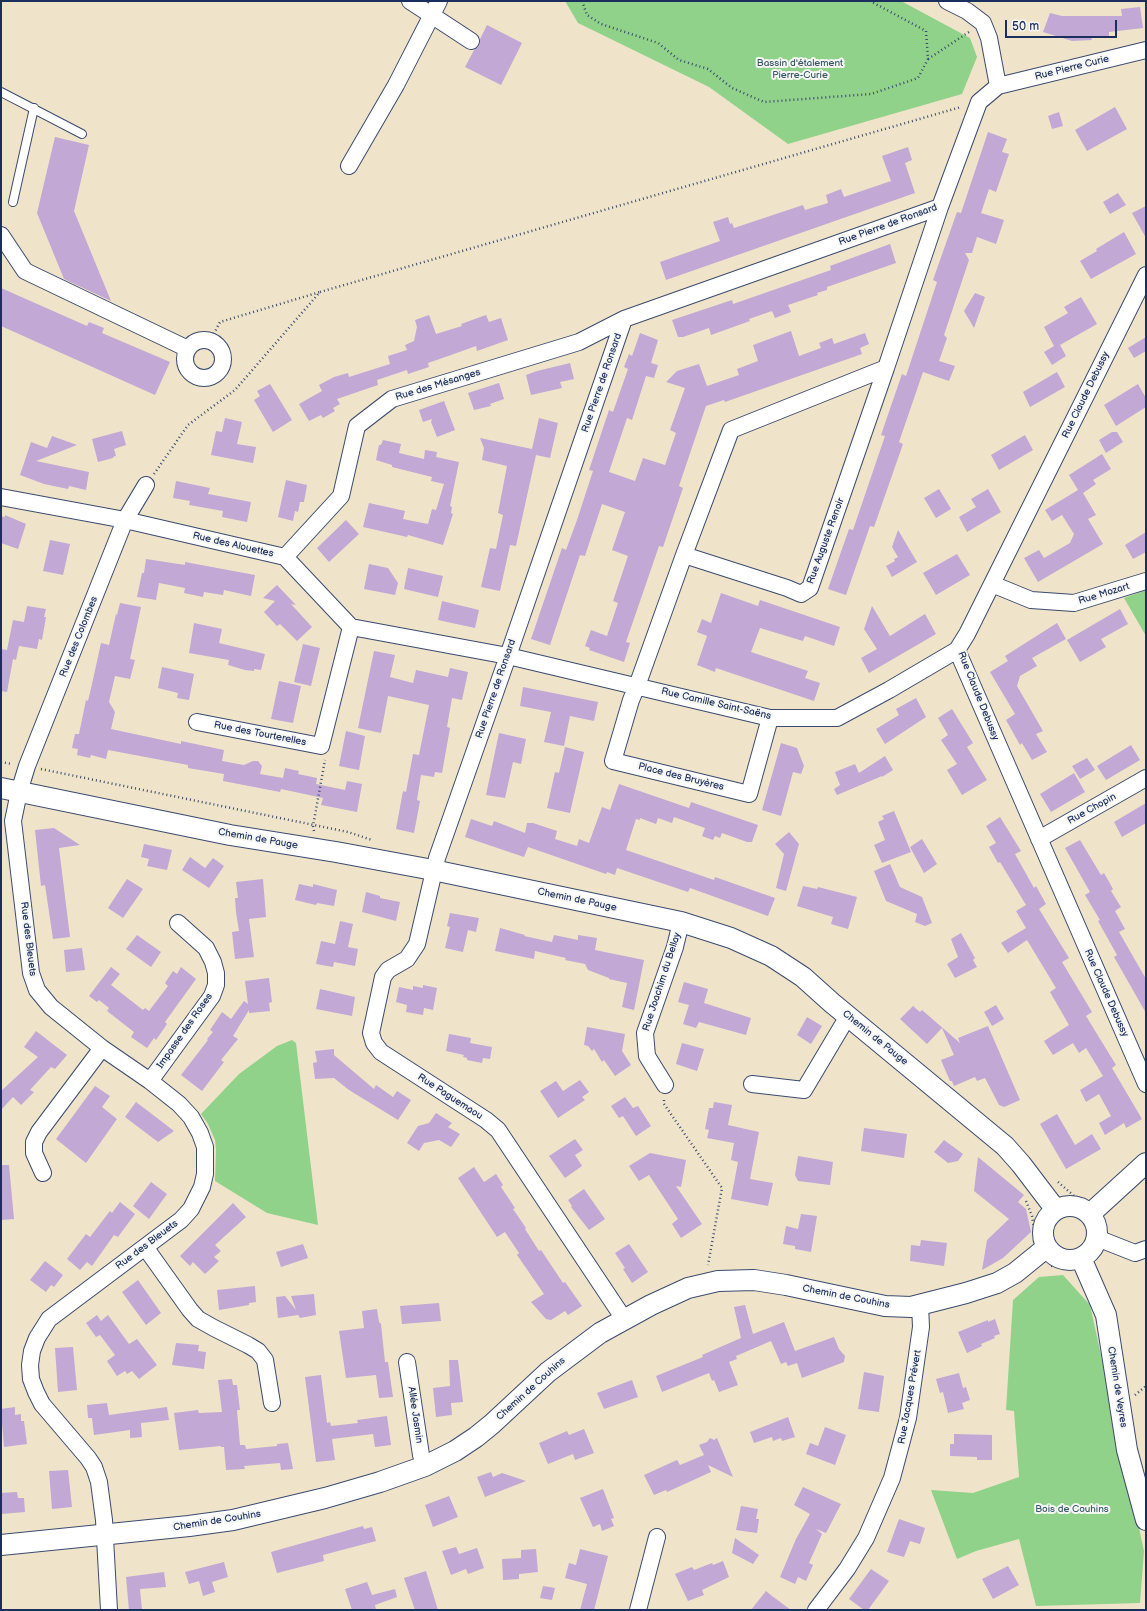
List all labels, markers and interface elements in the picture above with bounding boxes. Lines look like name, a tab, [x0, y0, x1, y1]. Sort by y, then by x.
scale bar	[1007, 12, 1119, 38]
text: 50 m	[1012, 19, 1039, 34]
street label: Rue Pierre Curie	[1034, 53, 1110, 83]
park label: Bassin d'étalement Pierre-Curie	[757, 57, 843, 80]
street label: Rue Pierre de Ronsard	[837, 202, 939, 248]
street label: Rue Pierre de Ronsard	[579, 332, 625, 434]
street label: Rue Claude Debussy	[1060, 350, 1112, 440]
street label: Rue des Mésanges	[394, 366, 482, 404]
street label: Rue Auguste Renoir	[805, 496, 847, 586]
street label: Rue des Alouettes	[191, 530, 275, 560]
street label: Rue Mozart	[1077, 581, 1131, 607]
street label: Rue des Colombes	[57, 595, 101, 679]
street label: Rue Pierre de Ronsard	[473, 638, 519, 740]
street label: Rue Claude Debussy	[955, 650, 1001, 742]
street label: Rue Camille Saint-Saëns	[660, 686, 772, 722]
street label: Rue des Tourterelles	[213, 719, 307, 749]
street label: Place des Bruyères	[637, 761, 725, 793]
street label: Rue Chopin	[1066, 791, 1118, 827]
street label: Chemin de Pauge	[217, 826, 299, 852]
street label: Chemin de Pauge	[536, 886, 618, 914]
street label: Rue des Bleuets	[17, 901, 39, 977]
street label: Rue Joachim du Bellay	[640, 931, 684, 1033]
street label: Rue Claude Debussy	[1081, 947, 1131, 1039]
street label: Impasse des Roses	[154, 991, 216, 1071]
street label: Chemin de Pauge	[840, 1008, 910, 1068]
street label: Rue Paguemaou	[415, 1071, 485, 1123]
street label: Rue des Bleuets	[113, 1218, 181, 1272]
street label: Chemin de Couhins	[801, 1283, 891, 1311]
street label: Chemin de Veyres	[1105, 1346, 1129, 1428]
street label: Rue Jacques Prévert	[896, 1349, 924, 1445]
street label: Chemin de Couhins	[494, 1355, 568, 1423]
street label: Allée Jasmin	[405, 1386, 425, 1444]
park label: Bois de Couhins	[1035, 1503, 1109, 1515]
street label: Chemin de Couhins	[172, 1508, 262, 1534]

